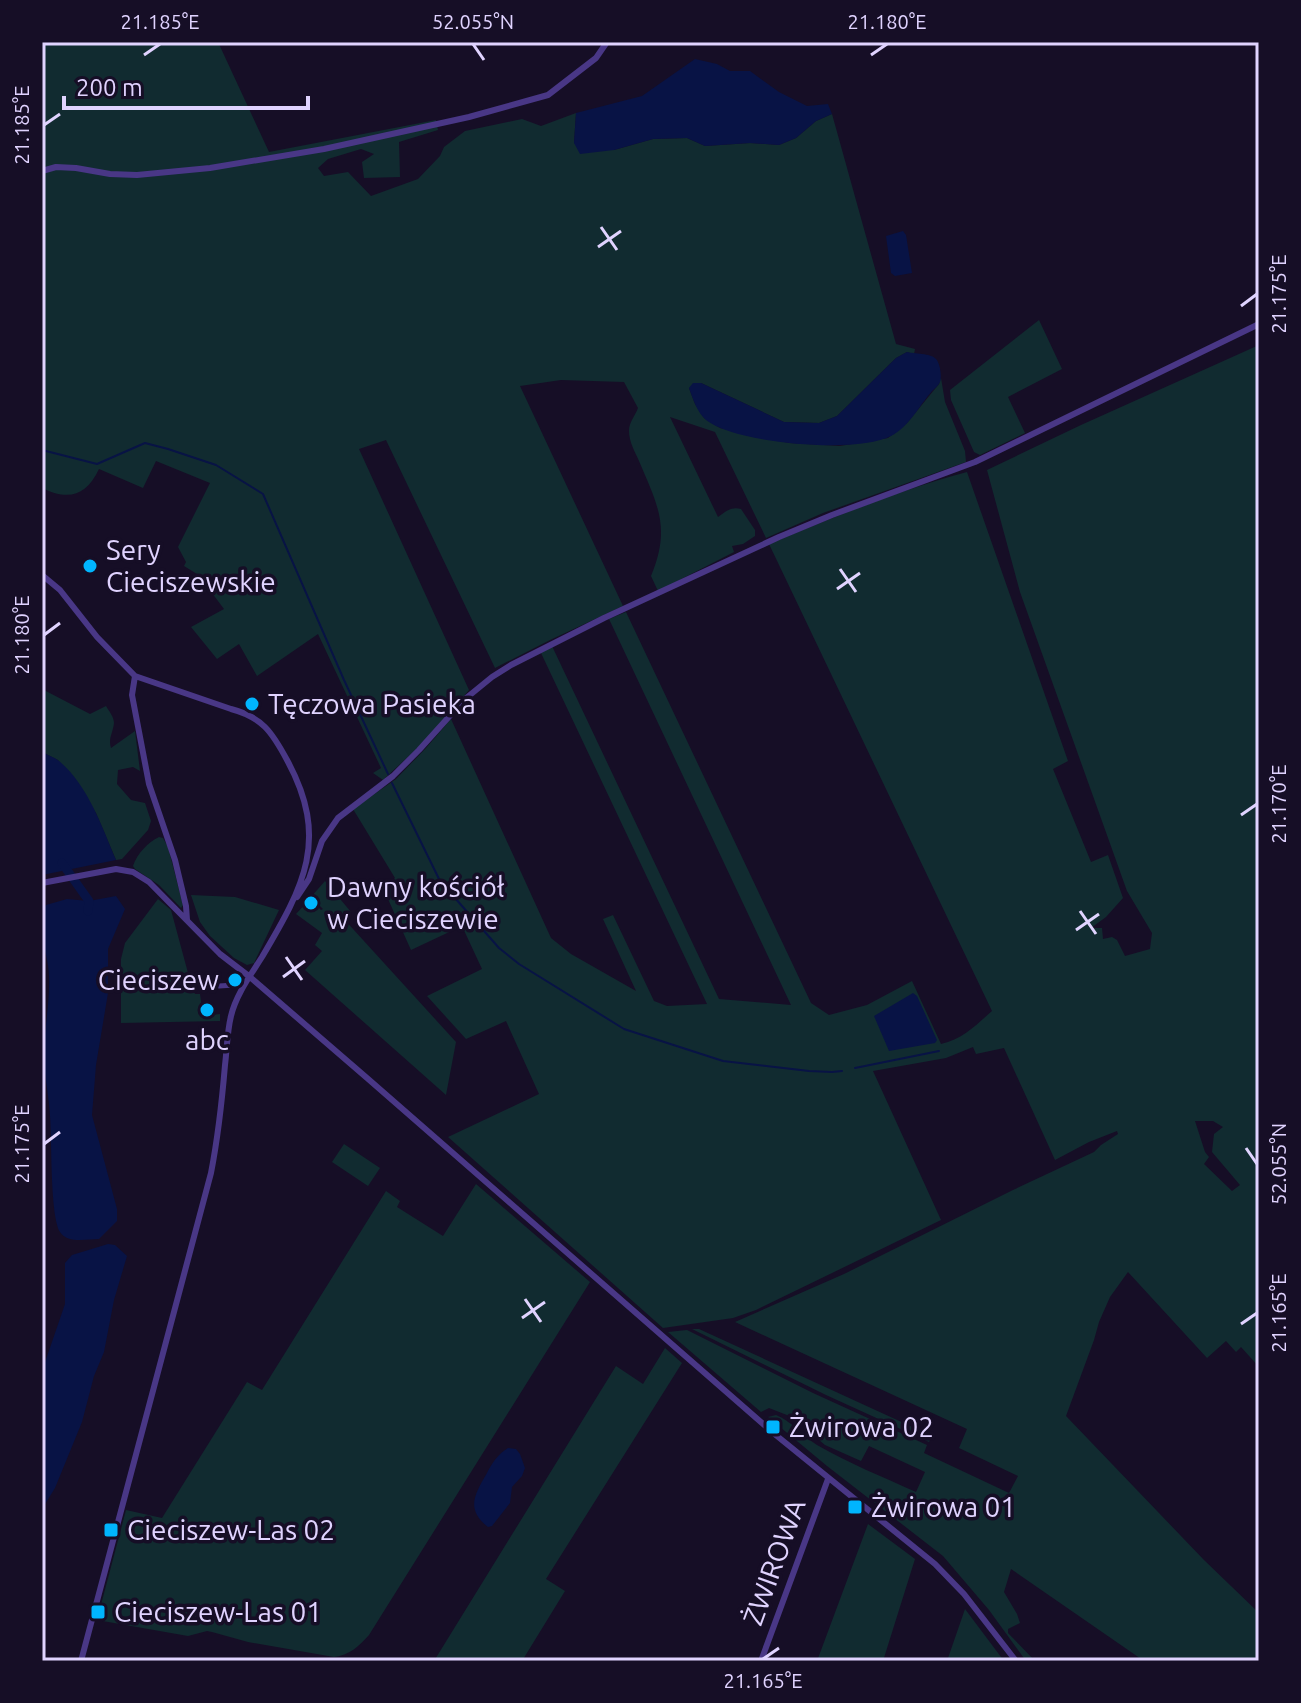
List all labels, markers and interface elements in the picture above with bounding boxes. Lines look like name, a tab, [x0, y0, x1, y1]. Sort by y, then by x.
text: 21.185°E	[121, 10, 200, 33]
text: 52.055°N	[432, 10, 514, 33]
text: 21.180°E	[848, 10, 927, 33]
scale bar	[64, 60, 308, 110]
text: 200 m	[76, 74, 143, 101]
text: 21.185°E	[10, 86, 33, 165]
text: 21.175°E	[1267, 255, 1290, 334]
place label: Sery Cieciszewskie	[106, 534, 276, 597]
marker: Sery Cieciszewskie	[81, 557, 99, 575]
text: 21.180°E	[10, 596, 33, 675]
place label: Tęczowa Pasieka	[268, 688, 476, 719]
marker: Tęczowa Pasieka	[243, 695, 261, 713]
text: 21.170°E	[1267, 765, 1290, 844]
place label: Dawny kościół w Cieciszewie	[327, 871, 505, 934]
marker: Dawny kościół w Cieciszewie	[302, 894, 320, 912]
place label: Cieciszew	[98, 964, 219, 995]
marker: Cieciszew	[226, 971, 244, 989]
marker: abc	[198, 1001, 216, 1019]
place label: abc	[185, 1024, 229, 1055]
text: 21.175°E	[10, 1105, 33, 1184]
text: 52.055°N	[1267, 1123, 1290, 1205]
text: 21.165°E	[1267, 1274, 1290, 1353]
place label: Żwirowa 02	[789, 1411, 934, 1442]
marker: Żwirowa 02	[764, 1418, 782, 1436]
place label: Żwirowa 01	[871, 1491, 1016, 1522]
street label: ŻWIROWA	[736, 1495, 811, 1629]
marker: Żwirowa 01	[846, 1498, 864, 1516]
place label: Cieciszew-Las 02	[127, 1514, 335, 1545]
marker: Cieciszew-Las 02	[102, 1521, 120, 1539]
place label: Cieciszew-Las 01	[114, 1596, 322, 1627]
marker: Cieciszew-Las 01	[89, 1603, 107, 1621]
text: 21.165°E	[724, 1669, 803, 1692]

